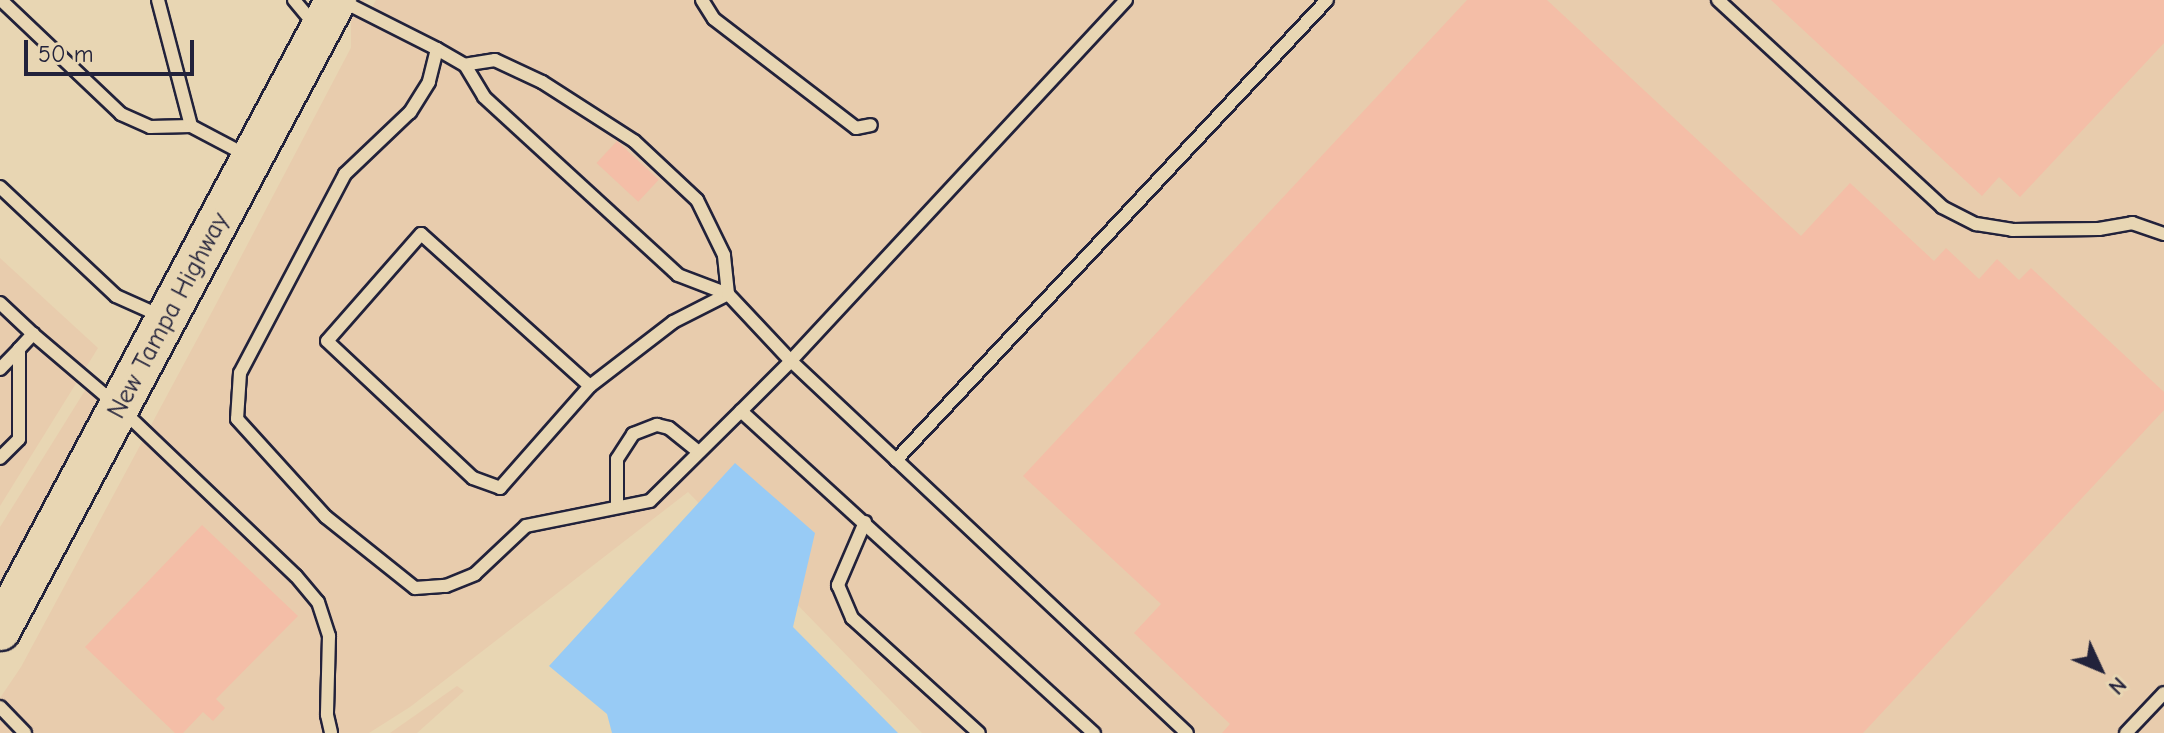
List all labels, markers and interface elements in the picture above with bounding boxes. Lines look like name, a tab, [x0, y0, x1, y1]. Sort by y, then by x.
scale bar	[28, 24, 198, 74]
text: 50 m	[38, 40, 94, 68]
street label: New Tampa Highway	[102, 208, 236, 424]
north arrow	[2060, 629, 2140, 709]
text: N	[2103, 671, 2132, 700]

